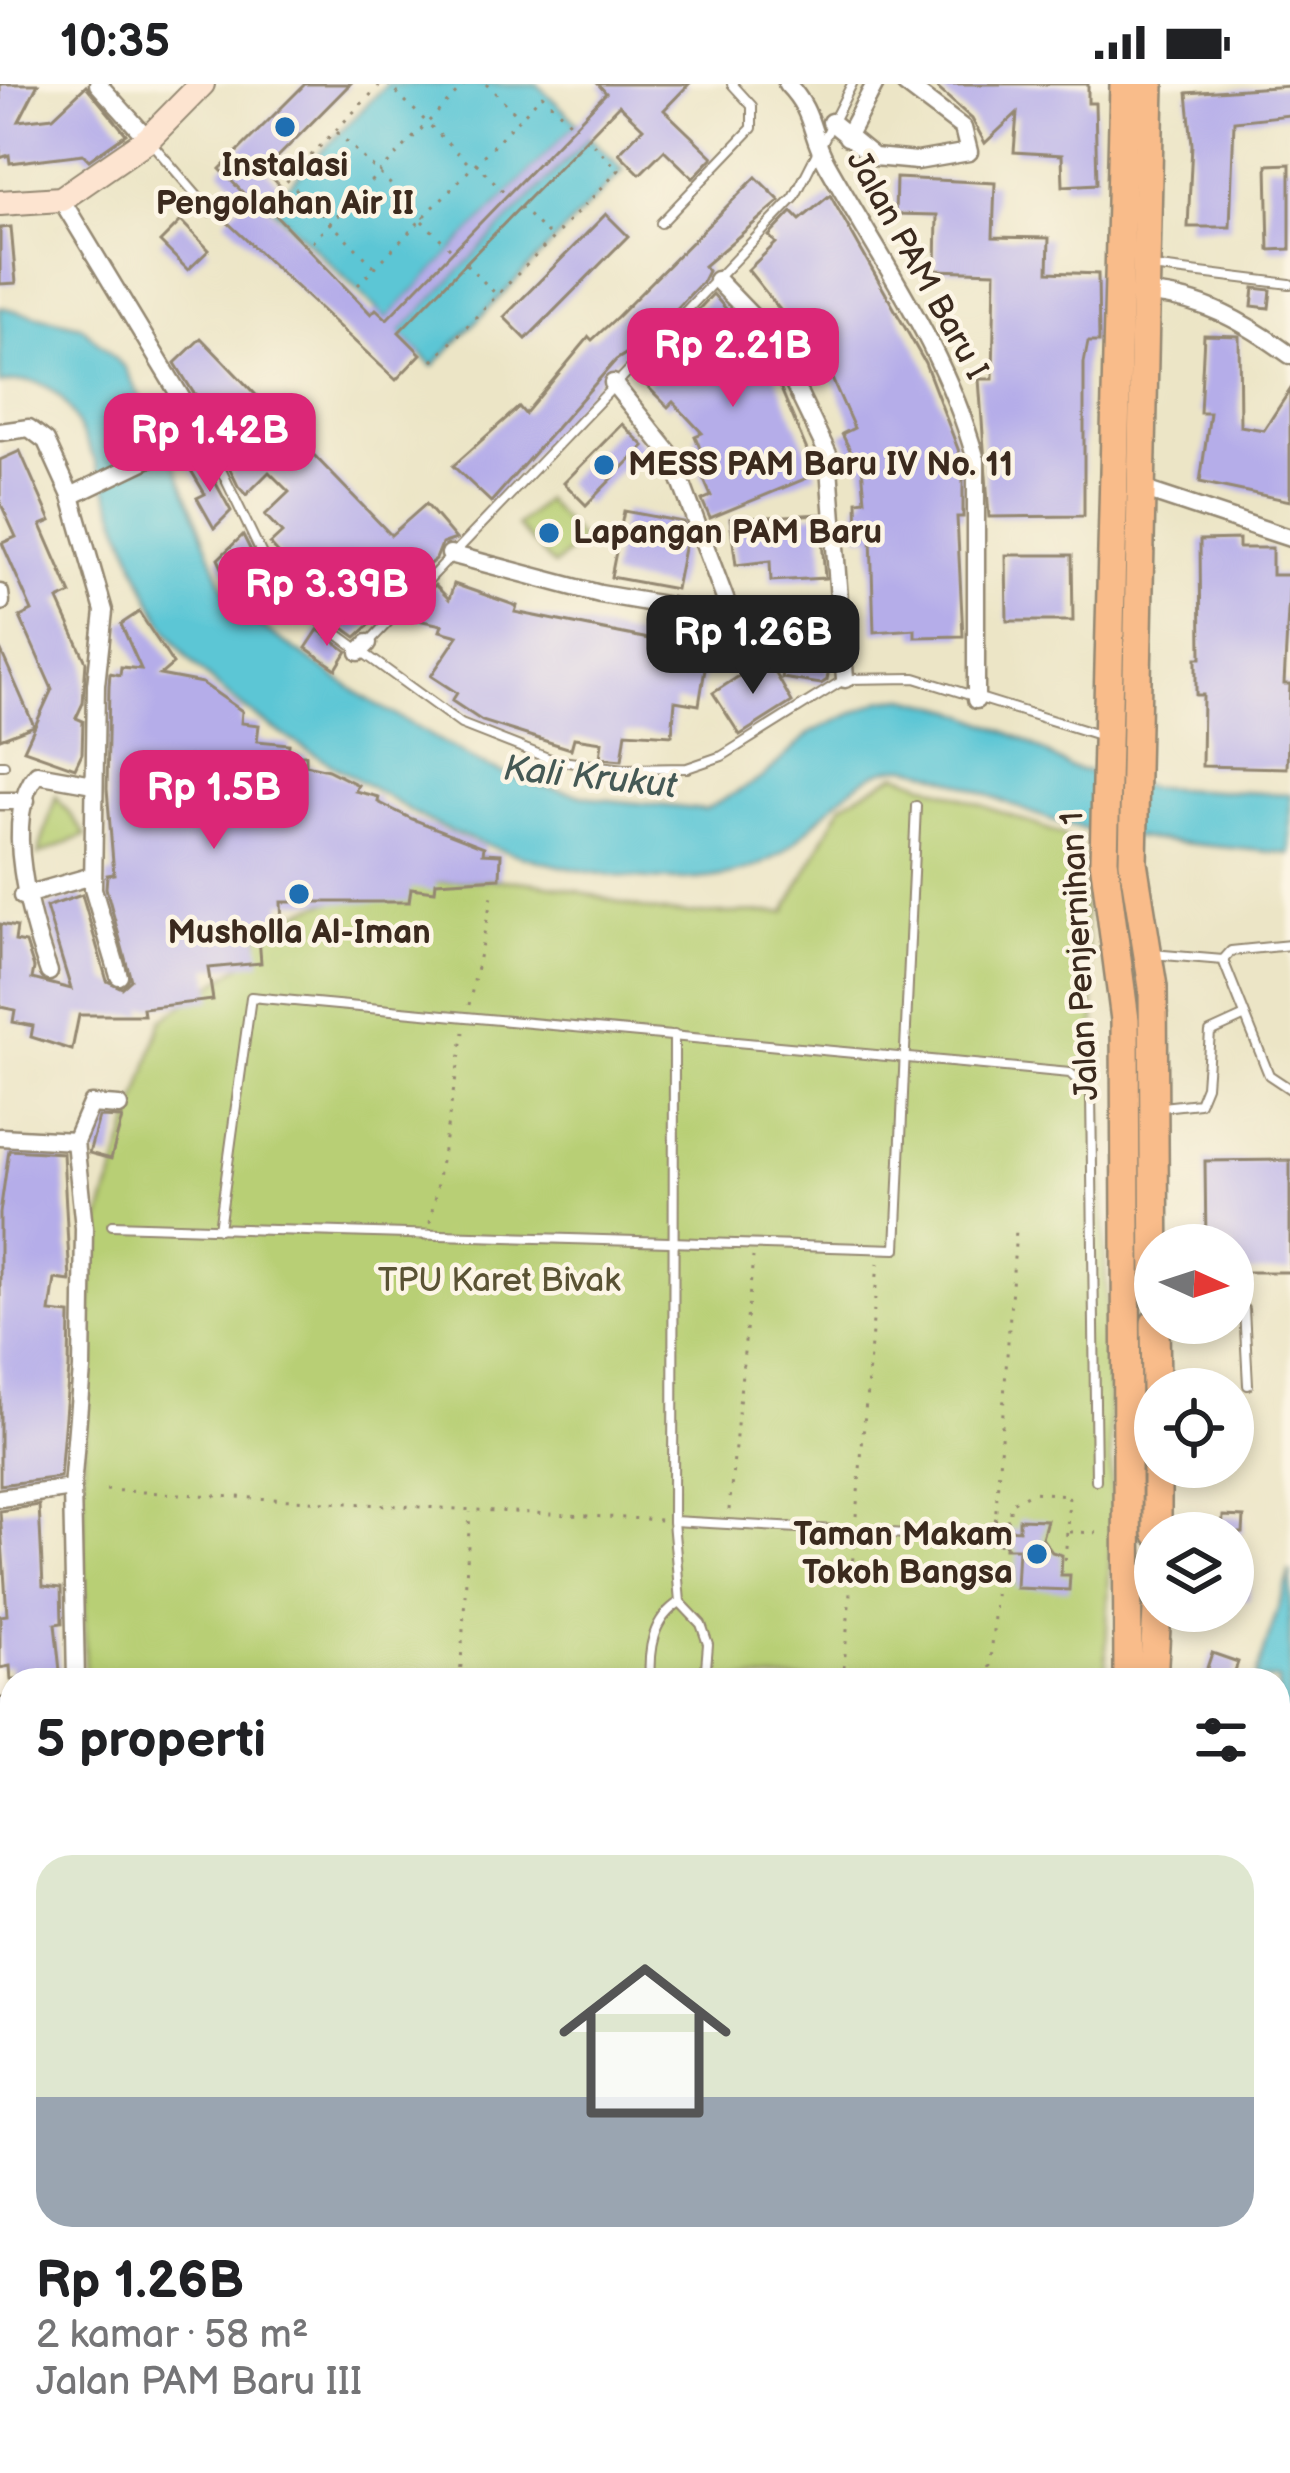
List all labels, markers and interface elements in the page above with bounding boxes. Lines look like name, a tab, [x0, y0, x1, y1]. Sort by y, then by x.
text: 10:35	[60, 15, 170, 70]
marker: Instalasi Pengolahan Air II	[272, 114, 298, 140]
street label: Jalan PAM Baru I	[838, 144, 996, 386]
place label: Instalasi Pengolahan Air II	[156, 146, 414, 224]
pin: Rp 2.21B	[609, 308, 857, 410]
text: Rp 2.21B	[654, 323, 812, 370]
pin: Rp 1.42B	[86, 393, 334, 495]
text: Rp 1.42B	[131, 408, 289, 455]
place label: MESS PAM Baru IV No. 11	[628, 445, 1013, 485]
marker: MESS PAM Baru IV No. 11	[591, 452, 617, 478]
place label: Lapangan PAM Baru	[573, 513, 882, 553]
marker: Lapangan PAM Baru	[536, 520, 562, 546]
pin: Rp 3.39B	[203, 547, 451, 649]
text: Rp 3.39B	[245, 562, 409, 609]
pin: Rp 1.26B	[629, 595, 877, 697]
text: Rp 1.26B	[673, 610, 833, 657]
water label: Kali Krukut	[501, 748, 680, 809]
pin: Rp 1.5B	[103, 750, 325, 852]
text: Rp 1.5B	[147, 765, 281, 812]
street label: Jalan Penjernihan 1	[1052, 811, 1108, 1101]
marker: Musholla Al-Iman	[286, 881, 312, 907]
place label: Musholla Al-Iman	[167, 913, 431, 953]
north arrow	[1134, 1224, 1254, 1344]
map controls	[1134, 1224, 1254, 1632]
park label: TPU Karet Bivak	[378, 1261, 621, 1301]
button: locate	[1134, 1368, 1254, 1488]
button: layers	[1134, 1512, 1254, 1632]
place label: Taman Makam Tokoh Bangsa	[793, 1515, 1013, 1593]
marker: Taman Makam Tokoh Bangsa	[1024, 1541, 1050, 1567]
icon: filters	[1188, 1707, 1254, 1773]
text: 5 properti	[36, 1710, 266, 1771]
icon: home	[537, 1933, 753, 2149]
text: Rp 1.26B	[36, 2251, 244, 2312]
text: 2 kamar · 58 m²	[36, 2312, 309, 2359]
text: Jalan PAM Baru III	[36, 2359, 362, 2406]

